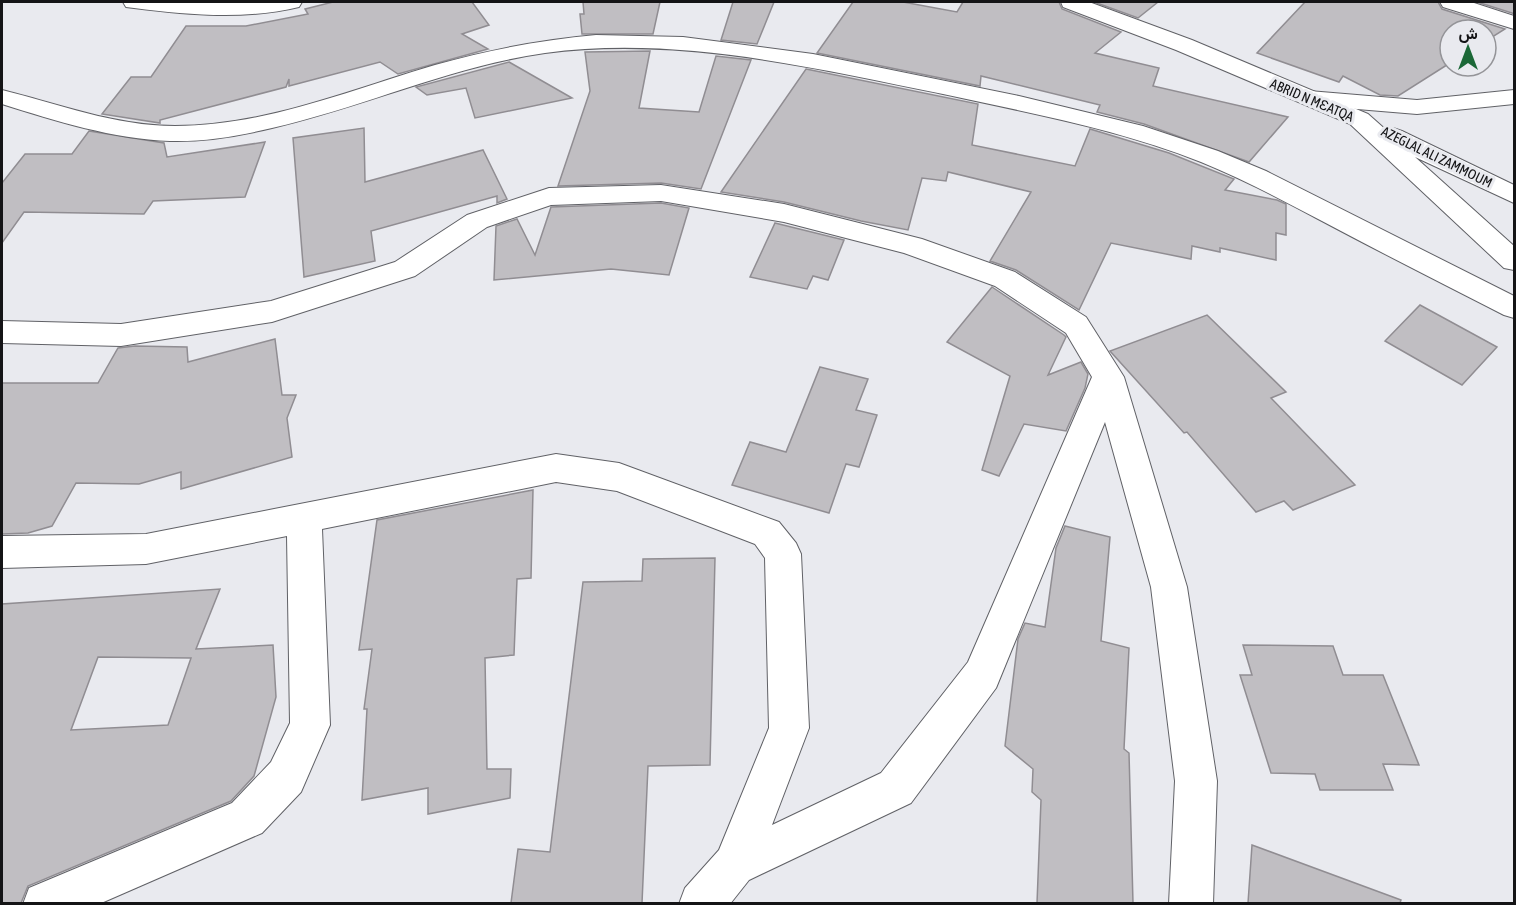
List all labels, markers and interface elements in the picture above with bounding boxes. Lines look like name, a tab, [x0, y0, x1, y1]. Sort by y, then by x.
north arrow	[1438, 18, 1498, 78]
text: ش	[1458, 24, 1478, 43]
street label: ABRID N MƐATQA	[1268, 75, 1356, 125]
street label: AZEGLAL ALI ZAMMOUM	[1379, 123, 1495, 191]

